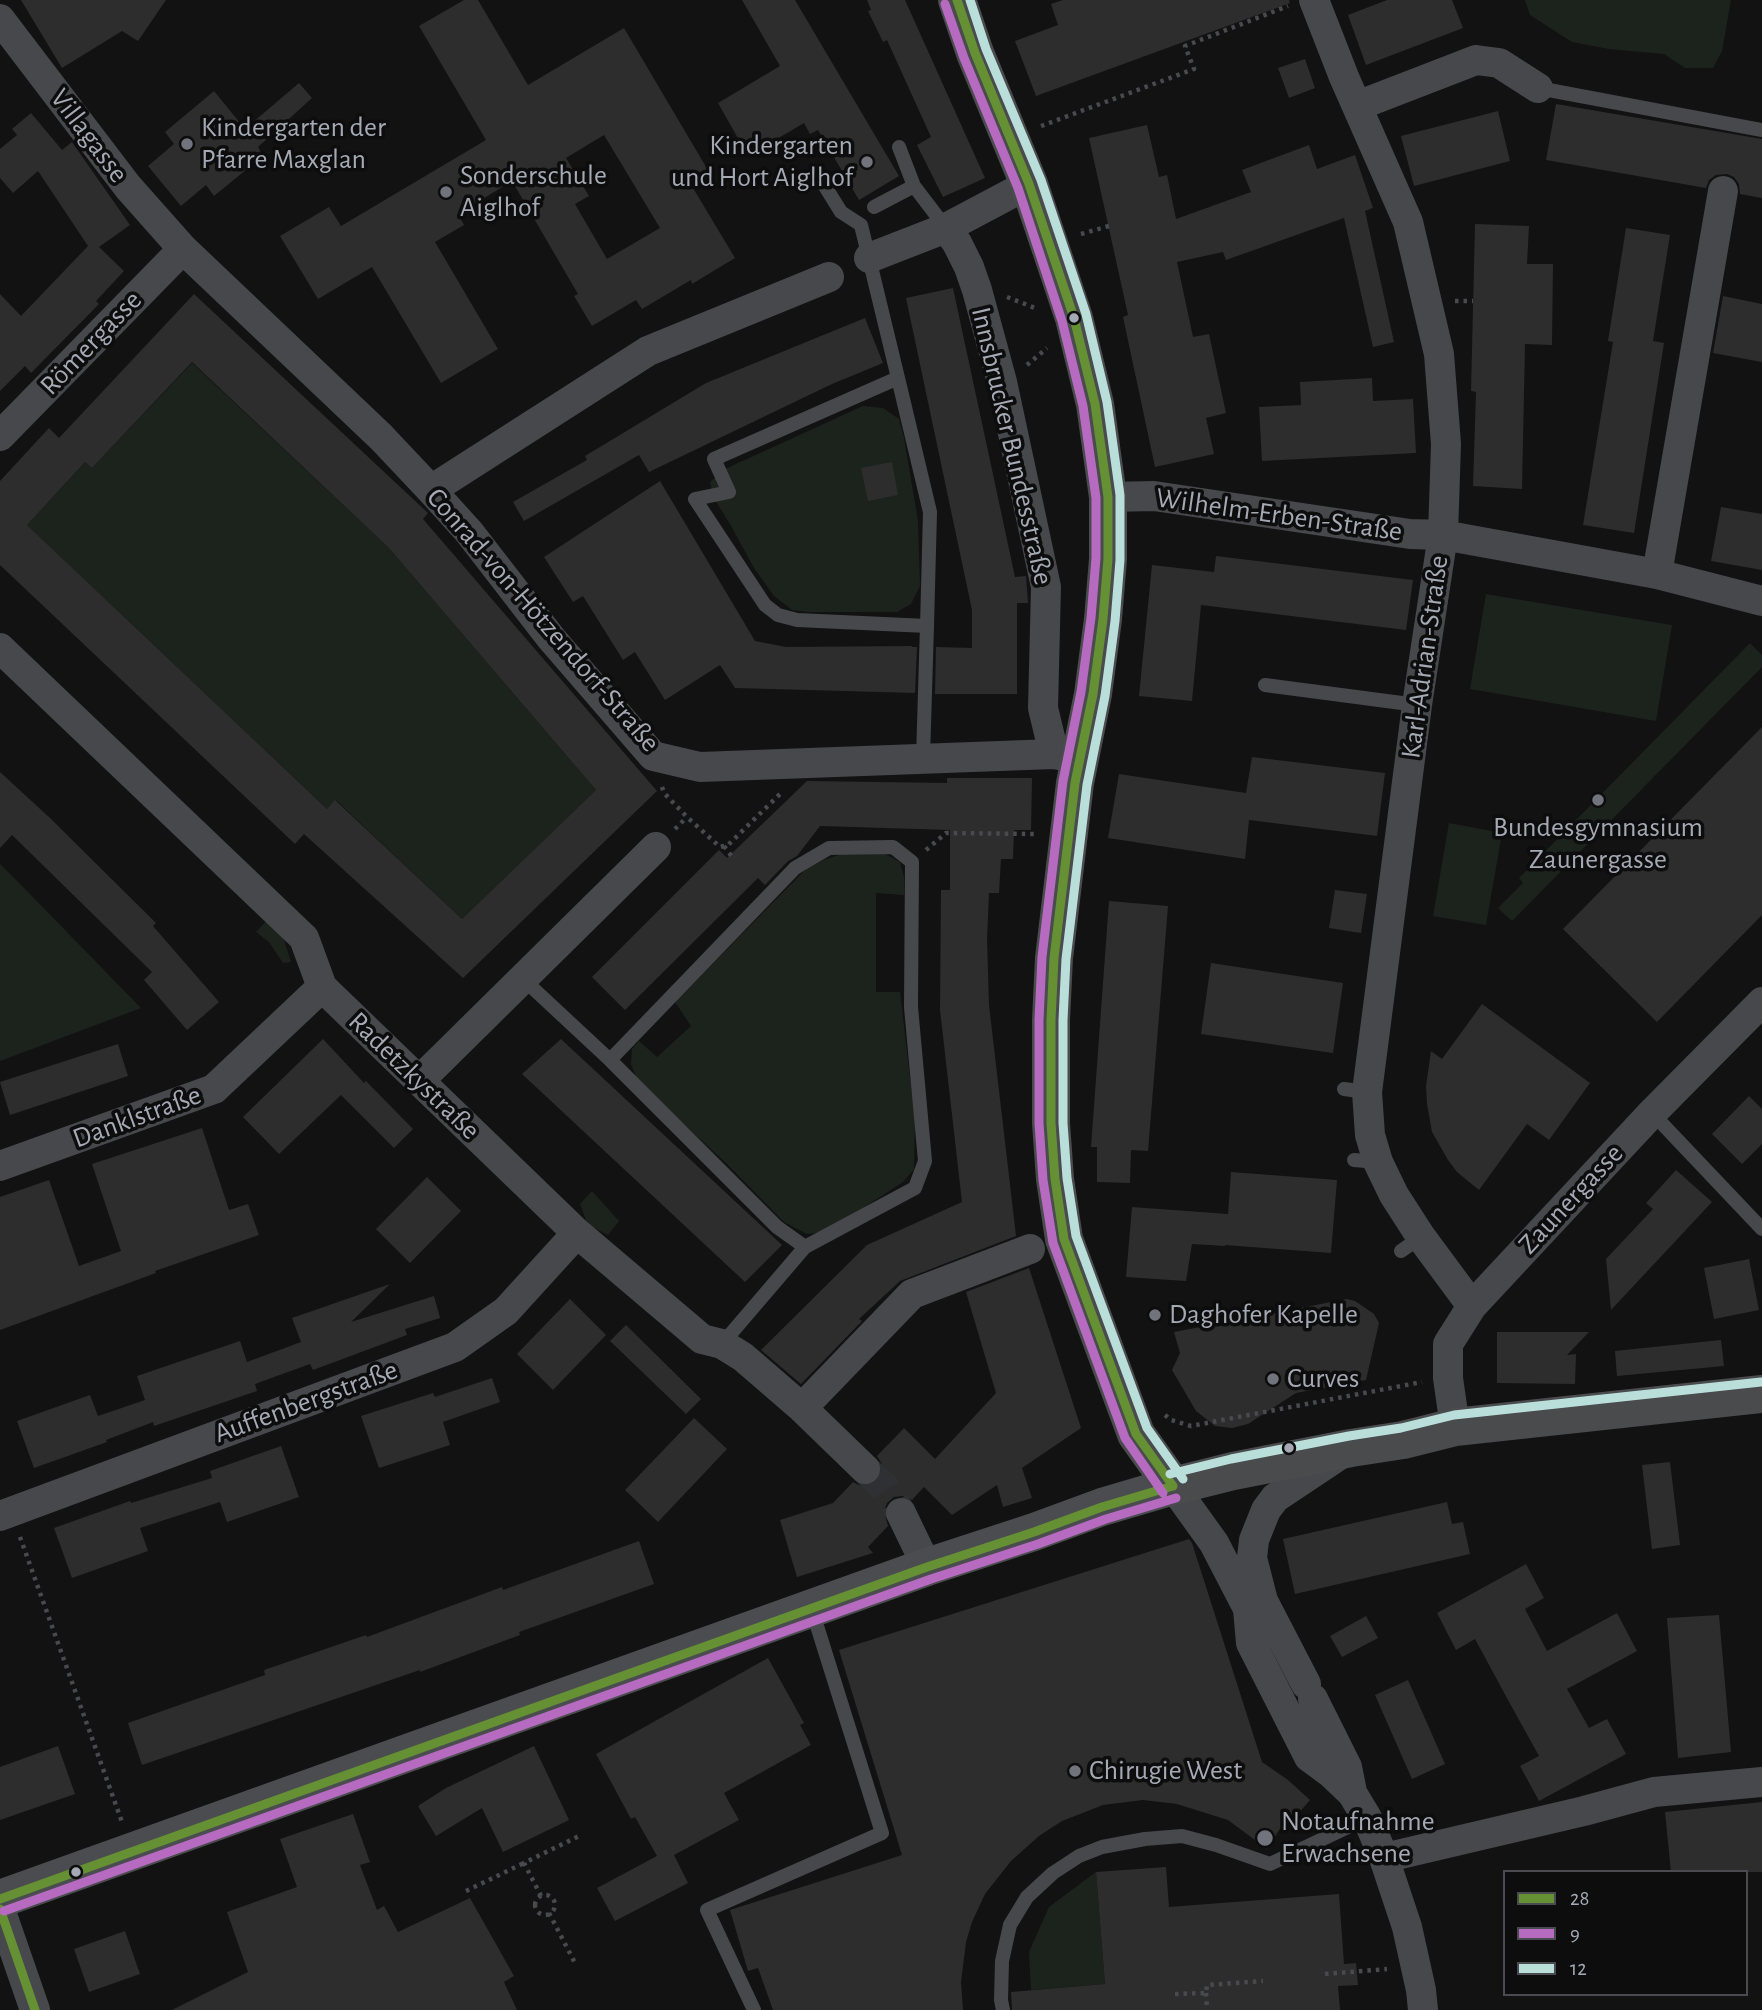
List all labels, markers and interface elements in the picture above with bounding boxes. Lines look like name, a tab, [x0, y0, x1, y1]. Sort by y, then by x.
street label: Villagasse	[43, 82, 135, 190]
place label: Kindergarten der Pfarre Maxglan	[201, 111, 386, 177]
place label: Kindergarten und Hort Aiglhof	[671, 129, 853, 195]
marker: Kindergarten der Pfarre Maxglan	[179, 136, 195, 152]
marker: Kindergarten und Hort Aiglhof	[859, 154, 875, 170]
place label: Sonderschule Aiglhof	[460, 159, 607, 225]
marker: Sonderschule Aiglhof	[438, 184, 454, 200]
street label: Römergasse	[33, 284, 149, 402]
street label: Innsbrucker Bundesstraße	[964, 304, 1060, 588]
unlabelled marker	[1067, 311, 1081, 325]
street label: Conrad-von-Hötzendorf-Straße	[419, 481, 667, 759]
street label: Wilhelm-Erben-Straße	[1154, 481, 1404, 549]
street label: Karl-Adrian-Straße	[1394, 553, 1456, 761]
marker: Bundesgymnasium Zaunergasse	[1590, 792, 1606, 808]
place label: Bundesgymnasium Zaunergasse	[1493, 811, 1703, 877]
street label: Radetzkystraße	[341, 1005, 487, 1147]
street label: Danklstraße	[68, 1078, 206, 1156]
street label: Zaunergasse	[1512, 1137, 1630, 1261]
place label: Daghofer Kapelle	[1169, 1298, 1358, 1332]
marker: Daghofer Kapelle	[1147, 1307, 1163, 1323]
street label: Auffenbergstraße	[210, 1353, 402, 1451]
place label: Curves	[1287, 1362, 1359, 1396]
marker: Curves	[1265, 1371, 1281, 1387]
unlabelled marker	[1282, 1441, 1296, 1455]
place label: Chirugie West	[1089, 1754, 1242, 1788]
marker: Chirugie West	[1067, 1763, 1083, 1779]
place label: Notaufnahme Erwachsene	[1281, 1805, 1435, 1871]
marker: Notaufnahme Erwachsene	[1255, 1828, 1275, 1848]
unlabelled marker	[69, 1865, 83, 1879]
legend	[1503, 1870, 1748, 1996]
text: 28	[1570, 1888, 1590, 1909]
text: 9	[1570, 1923, 1580, 1944]
text: 12	[1570, 1958, 1587, 1979]

